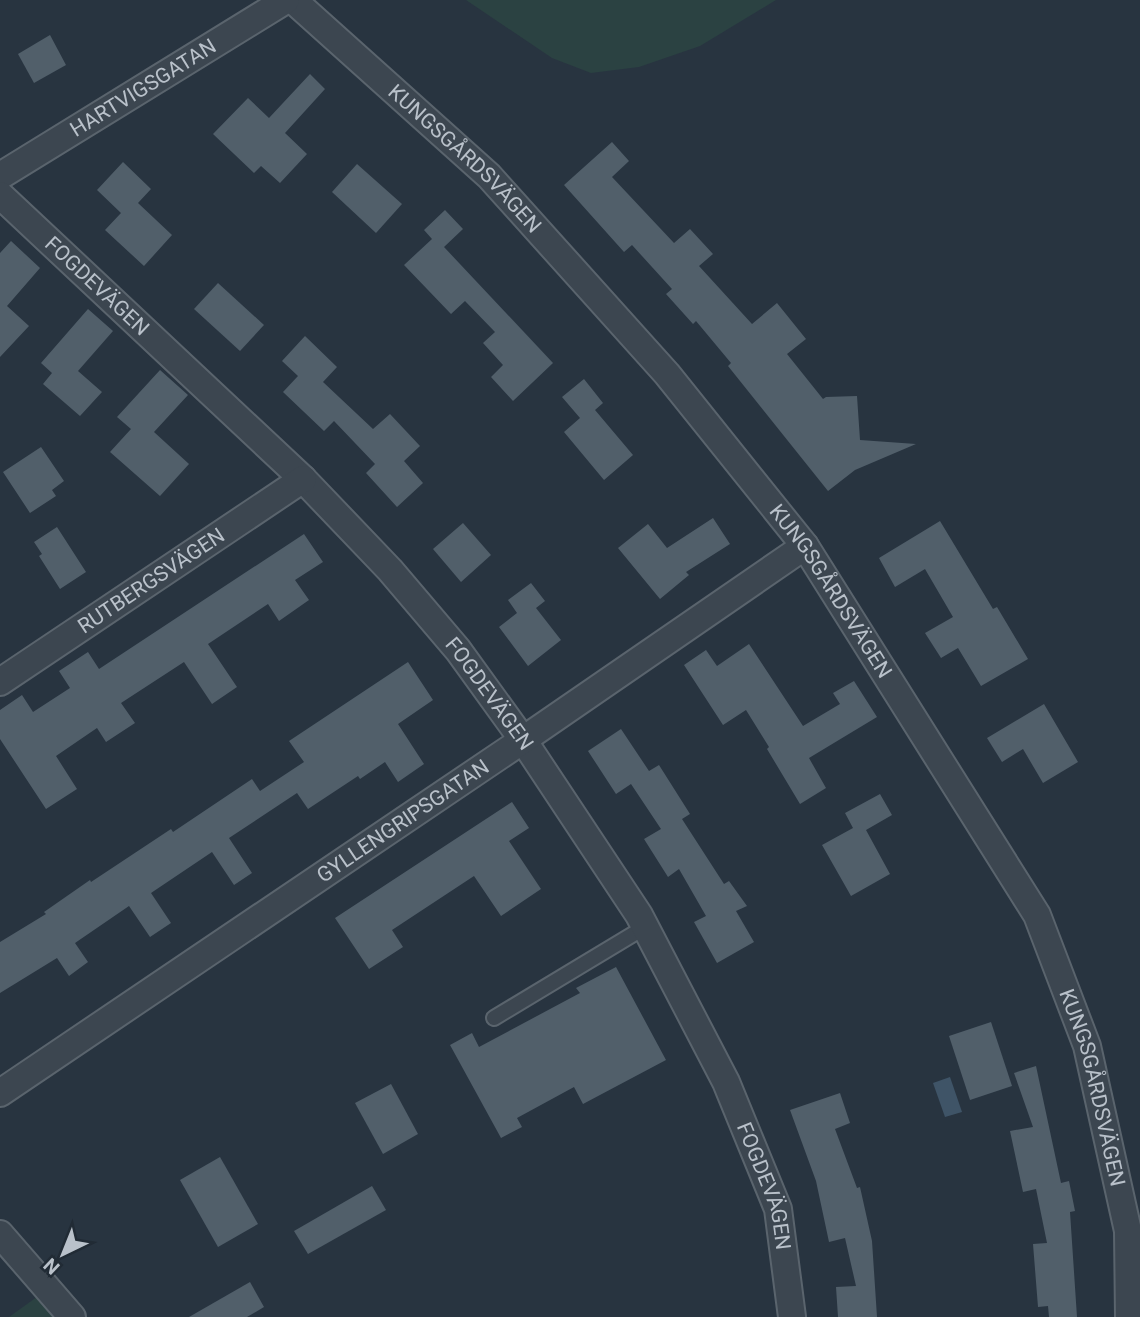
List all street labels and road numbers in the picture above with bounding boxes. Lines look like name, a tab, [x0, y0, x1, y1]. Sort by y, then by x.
street label: HARTVIGSGATAN	[66, 34, 220, 142]
street label: KUNGSGÅRDSVÄGEN	[383, 80, 546, 238]
street label: FOGDEVÄGEN	[40, 232, 154, 340]
street label: KUNGSGÅRDSVÄGEN	[764, 500, 897, 682]
street label: RUTBERGSVÄGEN	[73, 523, 229, 638]
street label: FOGDEVÄGEN	[440, 632, 538, 755]
street label: GYLLENGRIPSGATAN	[312, 755, 493, 888]
street label: KUNGSGÅRDSVÄGEN	[1054, 986, 1130, 1189]
street label: FOGDEVÄGEN	[732, 1119, 795, 1251]

